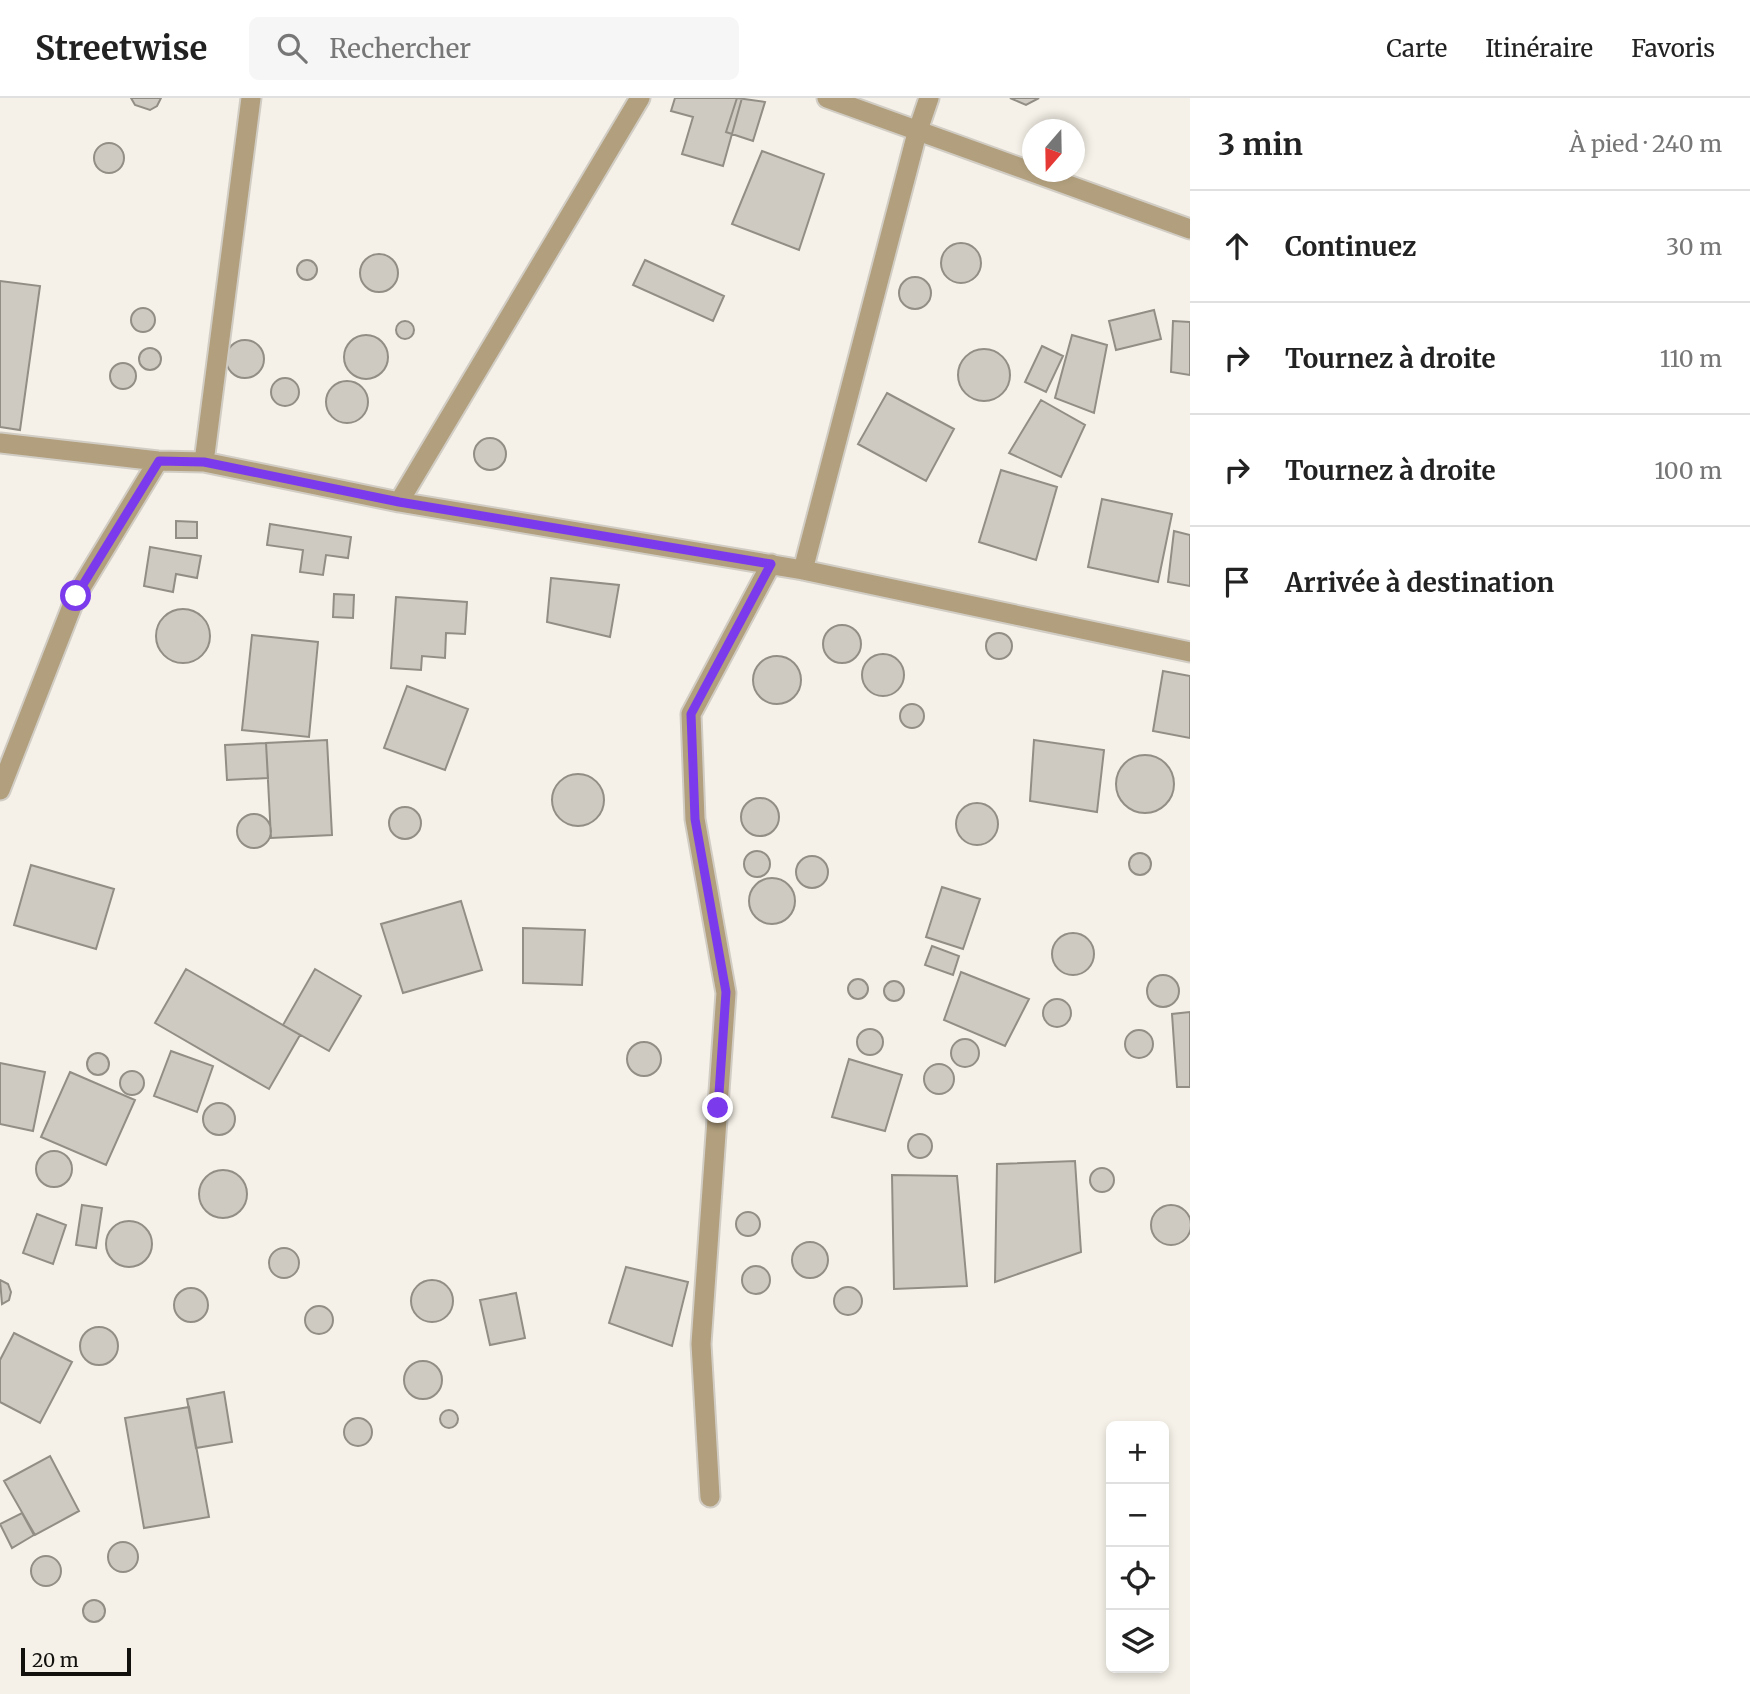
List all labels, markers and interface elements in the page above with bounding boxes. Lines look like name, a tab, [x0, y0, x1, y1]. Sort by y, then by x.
search box	[249, 17, 739, 80]
text: Streetwise	[35, 28, 207, 69]
icon: search	[273, 29, 311, 67]
text: Rechercher	[329, 32, 471, 65]
text: Carte	[1386, 33, 1447, 64]
text: Itinéraire	[1485, 33, 1593, 64]
text: Favoris	[1631, 33, 1715, 64]
north arrow	[1022, 119, 1085, 182]
text: 3 min	[1218, 125, 1303, 163]
text: À pied · 240 m	[1569, 129, 1722, 158]
icon: ahead	[1218, 227, 1256, 265]
text: Continuez	[1285, 230, 1416, 263]
text: 30 m	[1666, 232, 1722, 261]
icon: right	[1218, 339, 1256, 377]
text: Tournez à droite	[1285, 342, 1496, 375]
text: 110 m	[1660, 344, 1722, 373]
icon: right	[1218, 451, 1256, 489]
text: Tournez à droite	[1285, 454, 1496, 487]
text: 100 m	[1654, 456, 1722, 485]
icon: arrive	[1218, 563, 1256, 601]
text: Arrivée à destination	[1285, 566, 1554, 599]
route start	[60, 580, 91, 611]
route end	[702, 1092, 733, 1123]
map controls	[1106, 1421, 1169, 1673]
button: +	[1106, 1421, 1169, 1484]
button: −	[1106, 1484, 1169, 1547]
button: locate	[1106, 1547, 1169, 1610]
button: layers	[1106, 1610, 1169, 1673]
scale bar	[21, 1645, 131, 1677]
text: 20 m	[32, 1648, 79, 1672]

